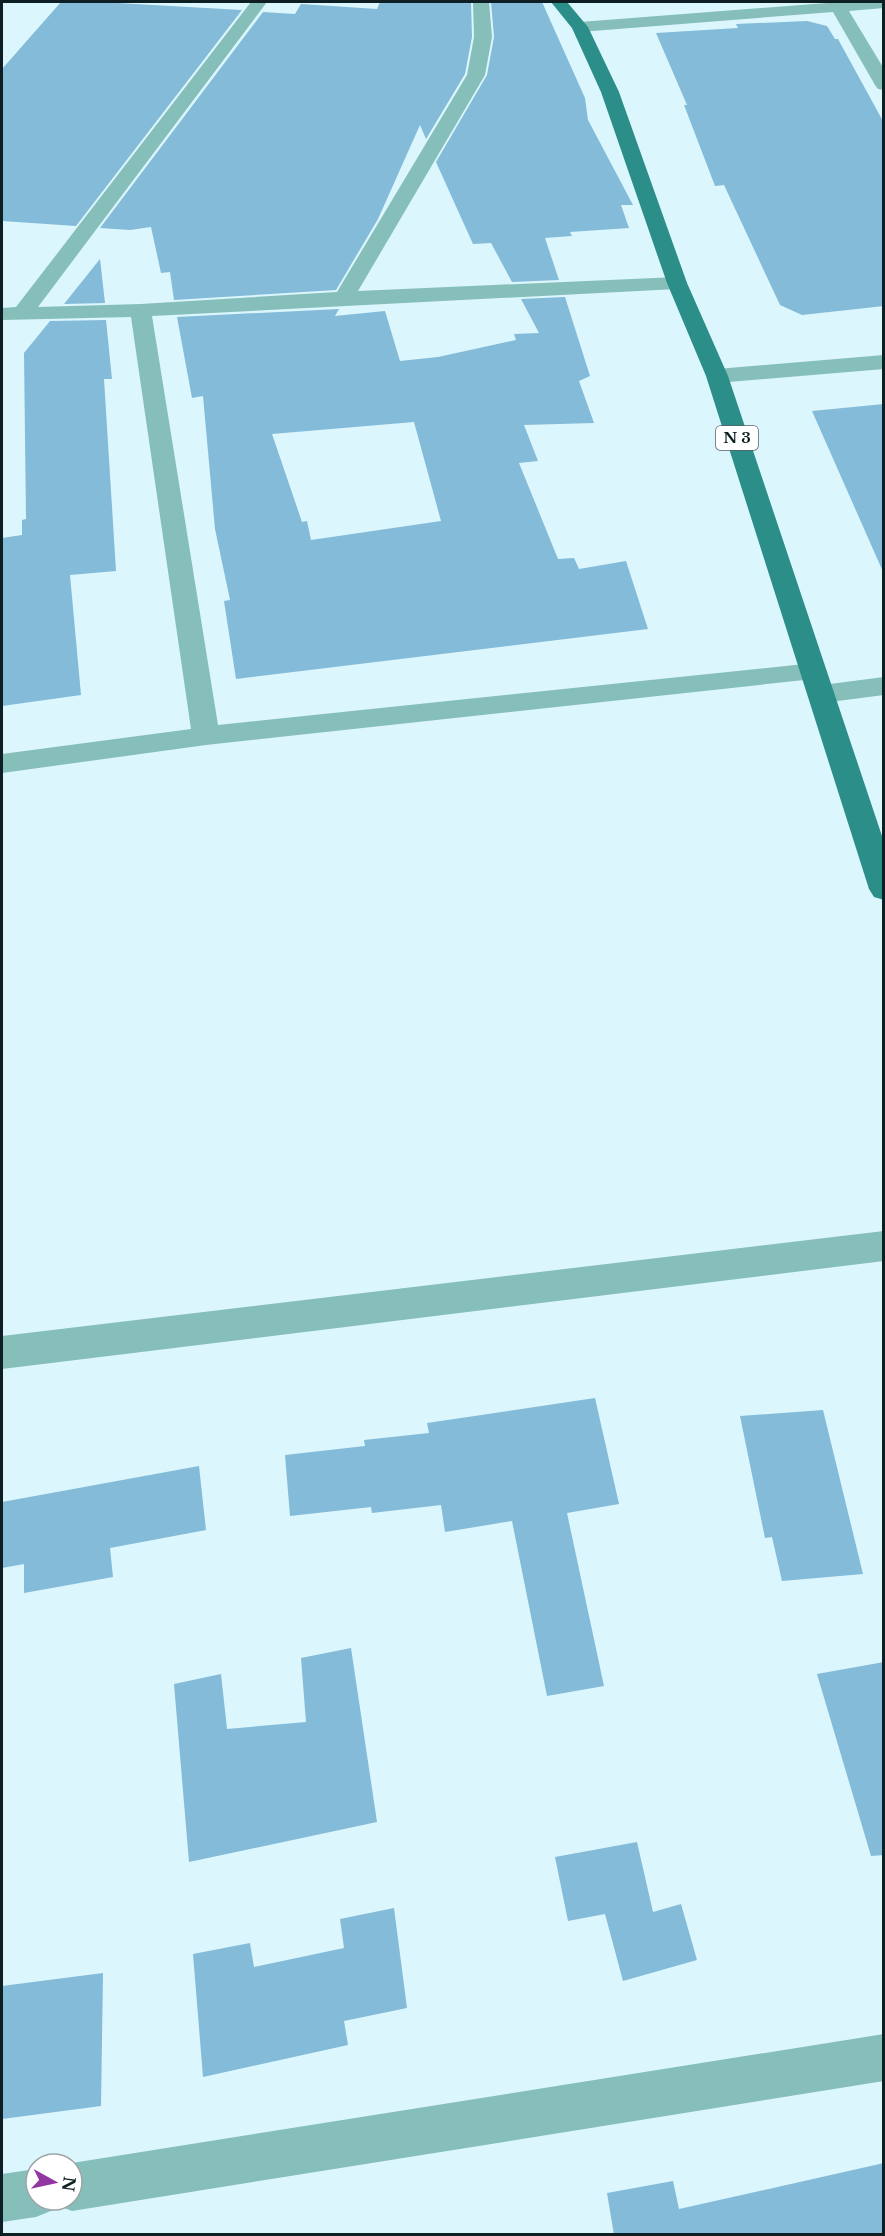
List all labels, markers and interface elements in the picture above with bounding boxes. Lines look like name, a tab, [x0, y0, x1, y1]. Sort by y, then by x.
road number: N 3	[716, 426, 758, 450]
north arrow	[24, 2152, 84, 2212]
text: N	[58, 2175, 80, 2193]

